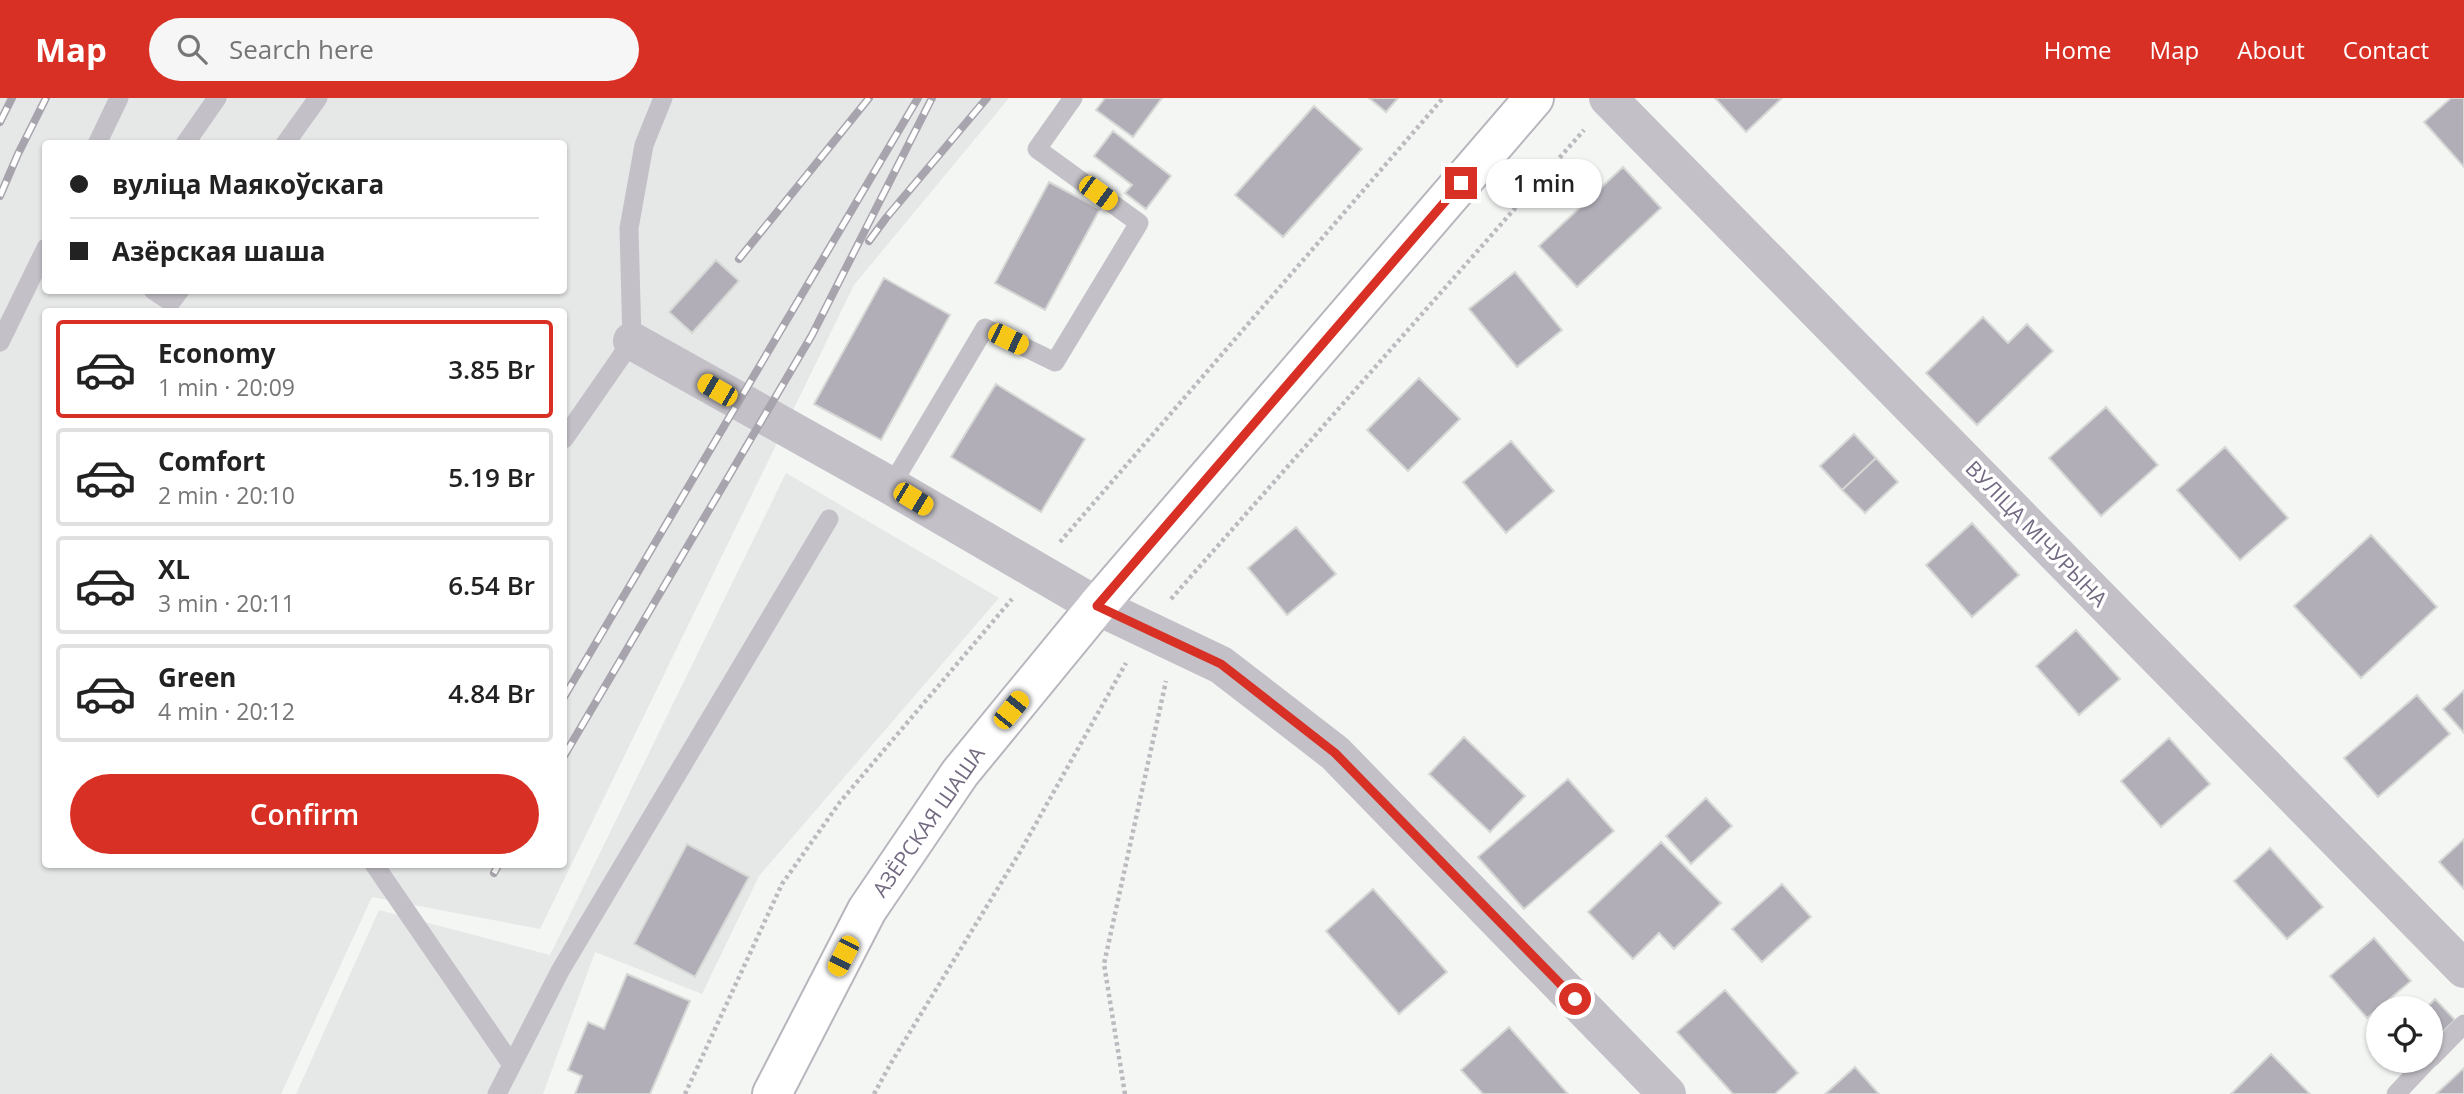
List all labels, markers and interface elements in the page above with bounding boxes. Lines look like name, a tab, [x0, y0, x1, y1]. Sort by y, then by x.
search box	[149, 18, 639, 81]
text: Map	[35, 27, 107, 72]
icon: search	[173, 30, 211, 68]
text: Search here	[229, 31, 374, 67]
text: Home	[2044, 33, 2112, 66]
text: Map	[2150, 33, 2199, 66]
text: About	[2237, 33, 2305, 66]
text: Contact	[2343, 33, 2429, 66]
callout: 1 min	[1486, 158, 1601, 208]
text: вуліца Маякоўскага	[112, 166, 384, 202]
route end	[1445, 167, 1477, 199]
text: 1 min	[1513, 167, 1575, 199]
car	[1075, 172, 1122, 214]
text: Азёрская шаша	[112, 233, 325, 269]
car	[985, 320, 1032, 358]
text: Economy	[158, 335, 276, 371]
icon: car	[74, 338, 137, 401]
text: 3.85 Br	[448, 351, 535, 387]
car	[694, 370, 741, 410]
text: 1 min · 20:09	[158, 371, 295, 403]
text: Comfort	[158, 443, 265, 479]
icon: car	[74, 446, 137, 509]
street label: ВУЛІЦА МІЧУРЫНА	[1960, 454, 2114, 613]
text: 5.19 Br	[448, 459, 535, 495]
text: 2 min · 20:10	[158, 479, 295, 511]
car	[890, 479, 937, 519]
text: XL	[158, 551, 190, 587]
icon: car	[74, 554, 137, 617]
text: 6.54 Br	[448, 567, 535, 603]
text: 3 min · 20:11	[158, 587, 295, 619]
text: Green	[158, 659, 236, 695]
icon: car	[74, 662, 137, 725]
text: 4.84 Br	[448, 675, 535, 711]
car	[990, 687, 1033, 733]
text: 4 min · 20:12	[158, 695, 295, 727]
street label: АЗЁРСКАЯ ШАША	[866, 740, 991, 902]
button: Confirm	[70, 774, 539, 854]
car	[825, 933, 862, 979]
route start	[1559, 983, 1591, 1015]
map controls	[2366, 996, 2443, 1073]
button: locate	[2366, 996, 2443, 1073]

